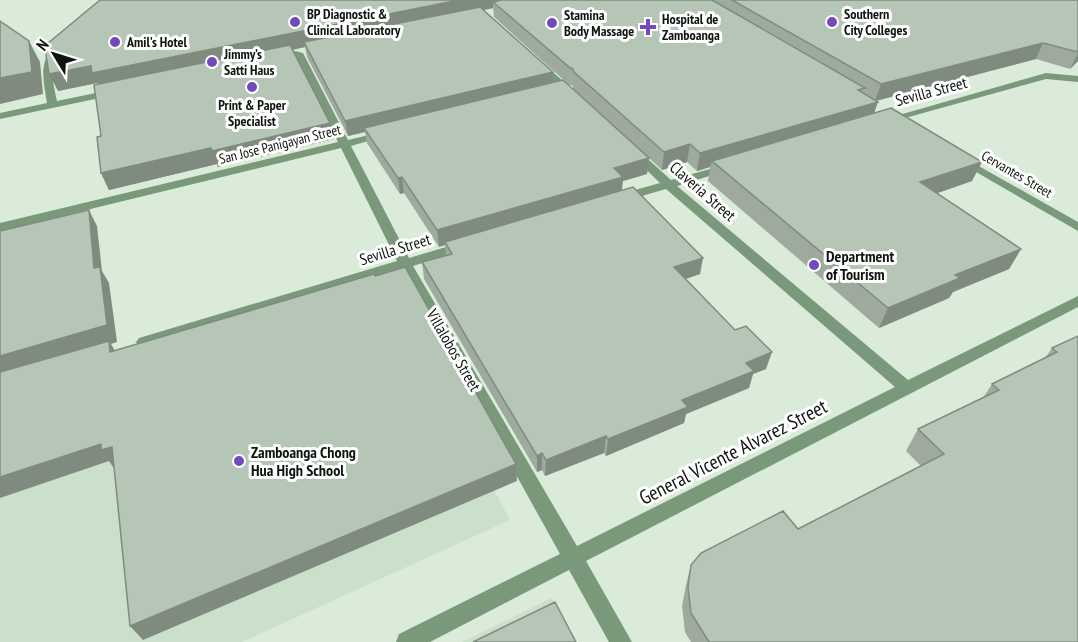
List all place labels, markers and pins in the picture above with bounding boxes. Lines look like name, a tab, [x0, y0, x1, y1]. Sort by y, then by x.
place label: BP Diagnostic & Clinical Laboratory	[307, 5, 401, 39]
place label: Southern City Colleges	[844, 5, 907, 39]
place label: Stamina Body Massage	[564, 6, 634, 40]
place label: Hospital de Zamboanga	[662, 10, 720, 44]
marker: BP Diagnostic & Clinical Laboratory	[288, 15, 302, 29]
marker: Southern City Colleges	[825, 15, 839, 29]
marker: Stamina Body Massage	[545, 16, 559, 30]
marker: Hospital de Zamboanga	[639, 18, 657, 36]
place label: Amil's Hotel	[126, 33, 188, 51]
marker: Amil's Hotel	[108, 35, 122, 49]
place label: Jimmy’s Satti Haus	[223, 45, 274, 79]
marker: Jimmy’s Satti Haus	[205, 55, 219, 69]
marker: Print & Paper Specialist	[245, 80, 259, 94]
place label: Print & Paper Specialist	[218, 96, 287, 130]
place label: Department of Tourism	[826, 246, 895, 284]
marker: Department of Tourism	[807, 258, 821, 272]
place label: Zamboanga Chong Hua High School	[251, 442, 356, 480]
marker: Zamboanga Chong Hua High School	[232, 454, 246, 468]

